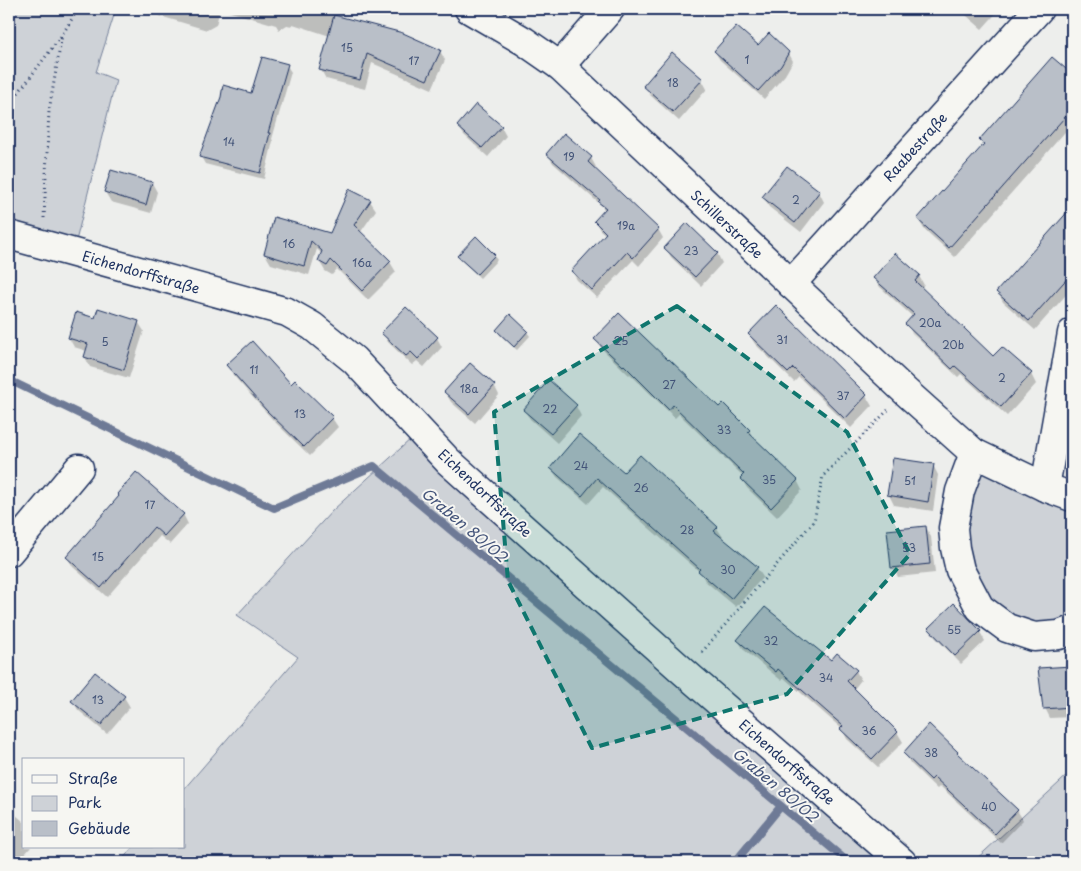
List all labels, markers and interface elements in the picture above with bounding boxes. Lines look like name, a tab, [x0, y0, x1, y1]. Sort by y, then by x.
house number: 15	[341, 39, 353, 56]
house number: 1	[745, 51, 750, 68]
house number: 17	[409, 52, 420, 69]
house number: 18	[667, 74, 679, 91]
street label: Raabestraße	[878, 108, 952, 186]
house number: 14	[223, 133, 235, 150]
house number: 19	[563, 148, 575, 165]
street label: Schillerstraße	[686, 185, 768, 263]
house number: 2	[792, 191, 800, 208]
house number: 19a	[617, 217, 635, 234]
house number: 16	[283, 235, 296, 252]
house number: 23	[684, 242, 698, 259]
street label: Eichendorffstraße	[80, 245, 202, 299]
house number: 16a	[352, 254, 372, 271]
house number: 20a	[919, 314, 941, 331]
house number: 31	[776, 331, 788, 348]
house number: 25	[614, 332, 628, 349]
house number: 5	[101, 333, 109, 350]
house number: 20b	[942, 336, 964, 353]
house number: 11	[249, 361, 259, 378]
house number: 2	[998, 369, 1006, 386]
house number: 27	[662, 376, 676, 393]
house number: 18a	[460, 380, 478, 397]
house number: 37	[837, 387, 850, 404]
house number: 22	[543, 400, 557, 417]
house number: 13	[294, 405, 306, 422]
house number: 33	[717, 421, 731, 438]
street label: Eichendorffstraße	[433, 444, 537, 542]
house number: 24	[574, 457, 588, 474]
house number: 35	[762, 471, 776, 488]
house number: 51	[904, 472, 916, 489]
house number: 26	[633, 479, 649, 496]
water label: Graben 80/02	[417, 481, 514, 568]
house number: 17	[145, 496, 156, 513]
house number: 28	[680, 521, 694, 538]
house number: 53	[902, 539, 916, 556]
house number: 15	[92, 548, 104, 565]
house number: 30	[720, 561, 736, 578]
house number: 55	[947, 621, 961, 638]
house number: 32	[764, 632, 779, 649]
house number: 34	[819, 669, 833, 686]
house number: 13	[92, 691, 104, 708]
street label: Eichendorffstraße	[734, 714, 840, 810]
house number: 36	[862, 722, 877, 739]
water label: Graben 80/02	[728, 741, 825, 828]
house number: 38	[924, 744, 938, 761]
legend	[22, 758, 185, 848]
text: Straße	[68, 766, 118, 789]
text: Park	[68, 790, 102, 813]
house number: 40	[981, 798, 997, 815]
text: Gebäude	[68, 816, 130, 839]

